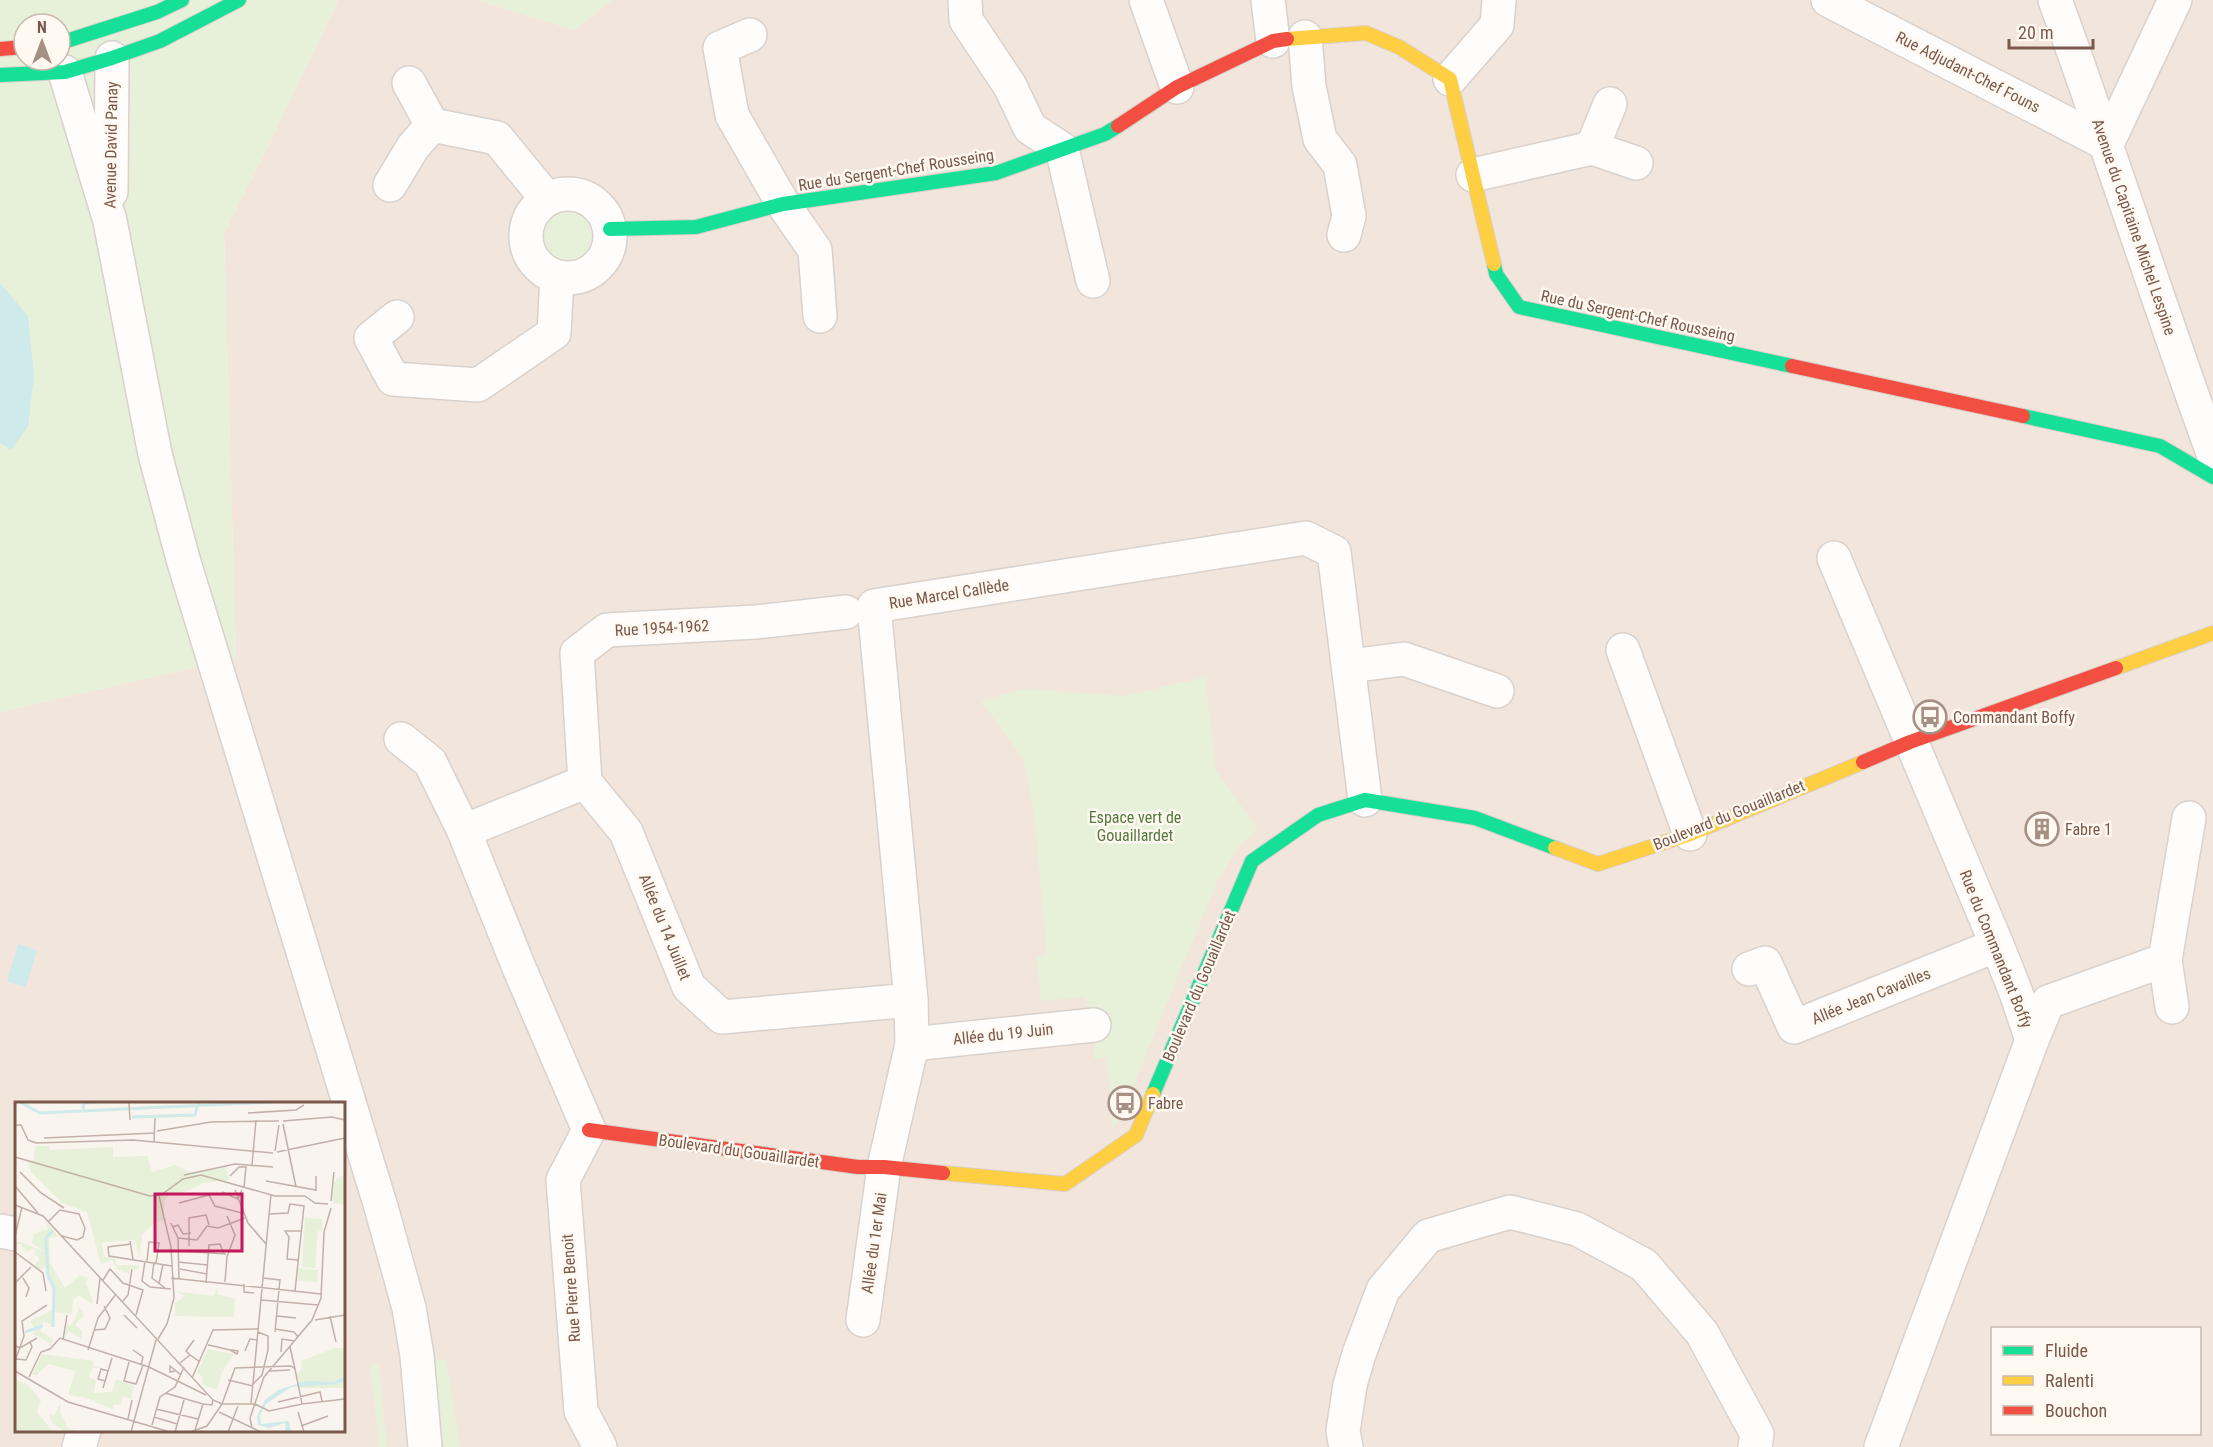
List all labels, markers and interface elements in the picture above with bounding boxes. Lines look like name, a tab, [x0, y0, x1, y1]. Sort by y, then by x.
north arrow	[12, 12, 72, 72]
scale bar	[2009, 12, 2093, 50]
text: N	[37, 18, 47, 37]
text: 20 m	[2018, 22, 2053, 43]
street label: Rue Adjudant-Chef Founs	[1893, 27, 2043, 117]
street label: Avenue David Panay	[100, 81, 122, 209]
street label: Avenue du Capitaine Michel Lespine	[2088, 116, 2180, 338]
street label: Rue du Sergent-Chef Rousseing	[797, 145, 995, 195]
street label: Rue du Sergent-Chef Rousseing	[1539, 286, 1737, 346]
street label: Rue Marcel Callède	[888, 575, 1010, 613]
street label: Rue 1954-1962	[614, 616, 710, 640]
bus stop icon: Commandant Boffy	[1912, 699, 1948, 735]
place label: Commandant Boffy	[1953, 708, 2075, 727]
street label: Boulevard du Gouaillardet	[1650, 776, 1808, 854]
park label: Espace vert de Gouaillardet	[1089, 808, 1181, 845]
building icon: Fabre 1	[2024, 811, 2060, 847]
place label: Fabre 1	[2065, 820, 2112, 839]
street label: Rue du Commandant Boffy	[1956, 867, 2037, 1031]
street label: Allée du 14 Juillet	[635, 871, 695, 983]
street label: Boulevard du Gouaillardet	[1159, 907, 1240, 1064]
street label: Allée Jean Cavailles	[1809, 964, 1933, 1028]
street label: Allée du 19 Juin	[952, 1019, 1054, 1049]
bus stop icon: Fabre	[1107, 1085, 1143, 1121]
place label: Fabre	[1148, 1094, 1183, 1113]
inset map	[15, 1102, 345, 1432]
street label: Boulevard du Gouaillardet	[657, 1130, 821, 1172]
street label: Allée du 1er Mai	[857, 1191, 891, 1295]
street label: Rue Pierre Benoit	[558, 1233, 584, 1343]
legend	[1991, 1327, 2201, 1435]
text: Fluide	[2045, 1340, 2088, 1361]
text: Ralenti	[2045, 1370, 2094, 1391]
text: Bouchon	[2045, 1400, 2107, 1421]

